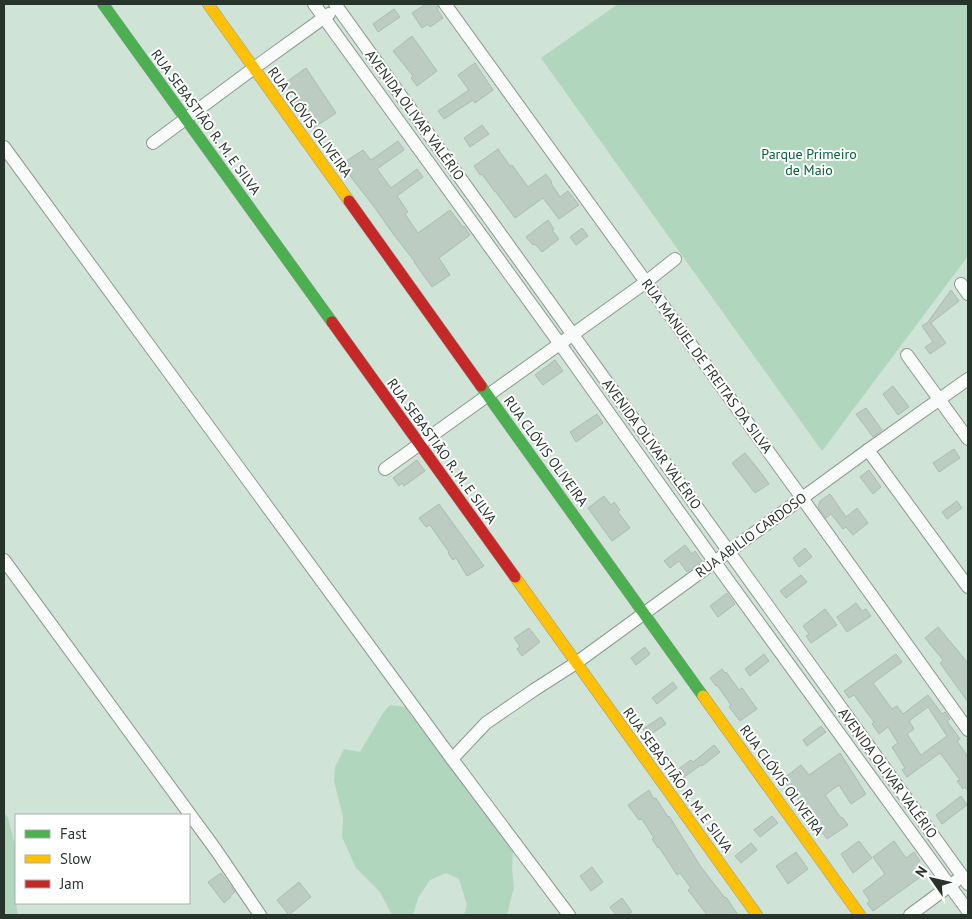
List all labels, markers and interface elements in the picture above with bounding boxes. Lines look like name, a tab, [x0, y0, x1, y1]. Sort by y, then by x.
street label: RUA SEBASTIÃO R. M. E SILVA	[147, 46, 265, 199]
street label: AVENIDA OLIVAR VALÉRIO	[362, 46, 468, 184]
street label: RUA CLÓVIS OLIVEIRA	[264, 63, 357, 181]
park label: Parque Primeiro de Maio	[761, 145, 857, 179]
street label: RUA MANUEL DE FREITAS DA SILVA	[638, 275, 777, 457]
street label: RUA SEBASTIÃO R. M. E SILVA	[383, 375, 501, 528]
street label: AVENIDA OLIVAR VALÉRIO	[599, 375, 705, 513]
street label: RUA CLÓVIS OLIVEIRA	[500, 392, 593, 510]
street label: RUA ABILIO CARDOSO	[692, 489, 810, 581]
street label: RUA SEBASTIÃO R. M. E SILVA	[619, 704, 737, 857]
street label: AVENIDA OLIVAR VALÉRIO	[835, 704, 941, 842]
street label: RUA CLÓVIS OLIVEIRA	[736, 721, 829, 839]
legend	[15, 814, 190, 904]
text: Fast	[60, 824, 87, 843]
text: Slow	[60, 849, 91, 868]
north arrow	[907, 854, 957, 904]
text: N	[911, 863, 931, 881]
text: Jam	[59, 874, 84, 893]

